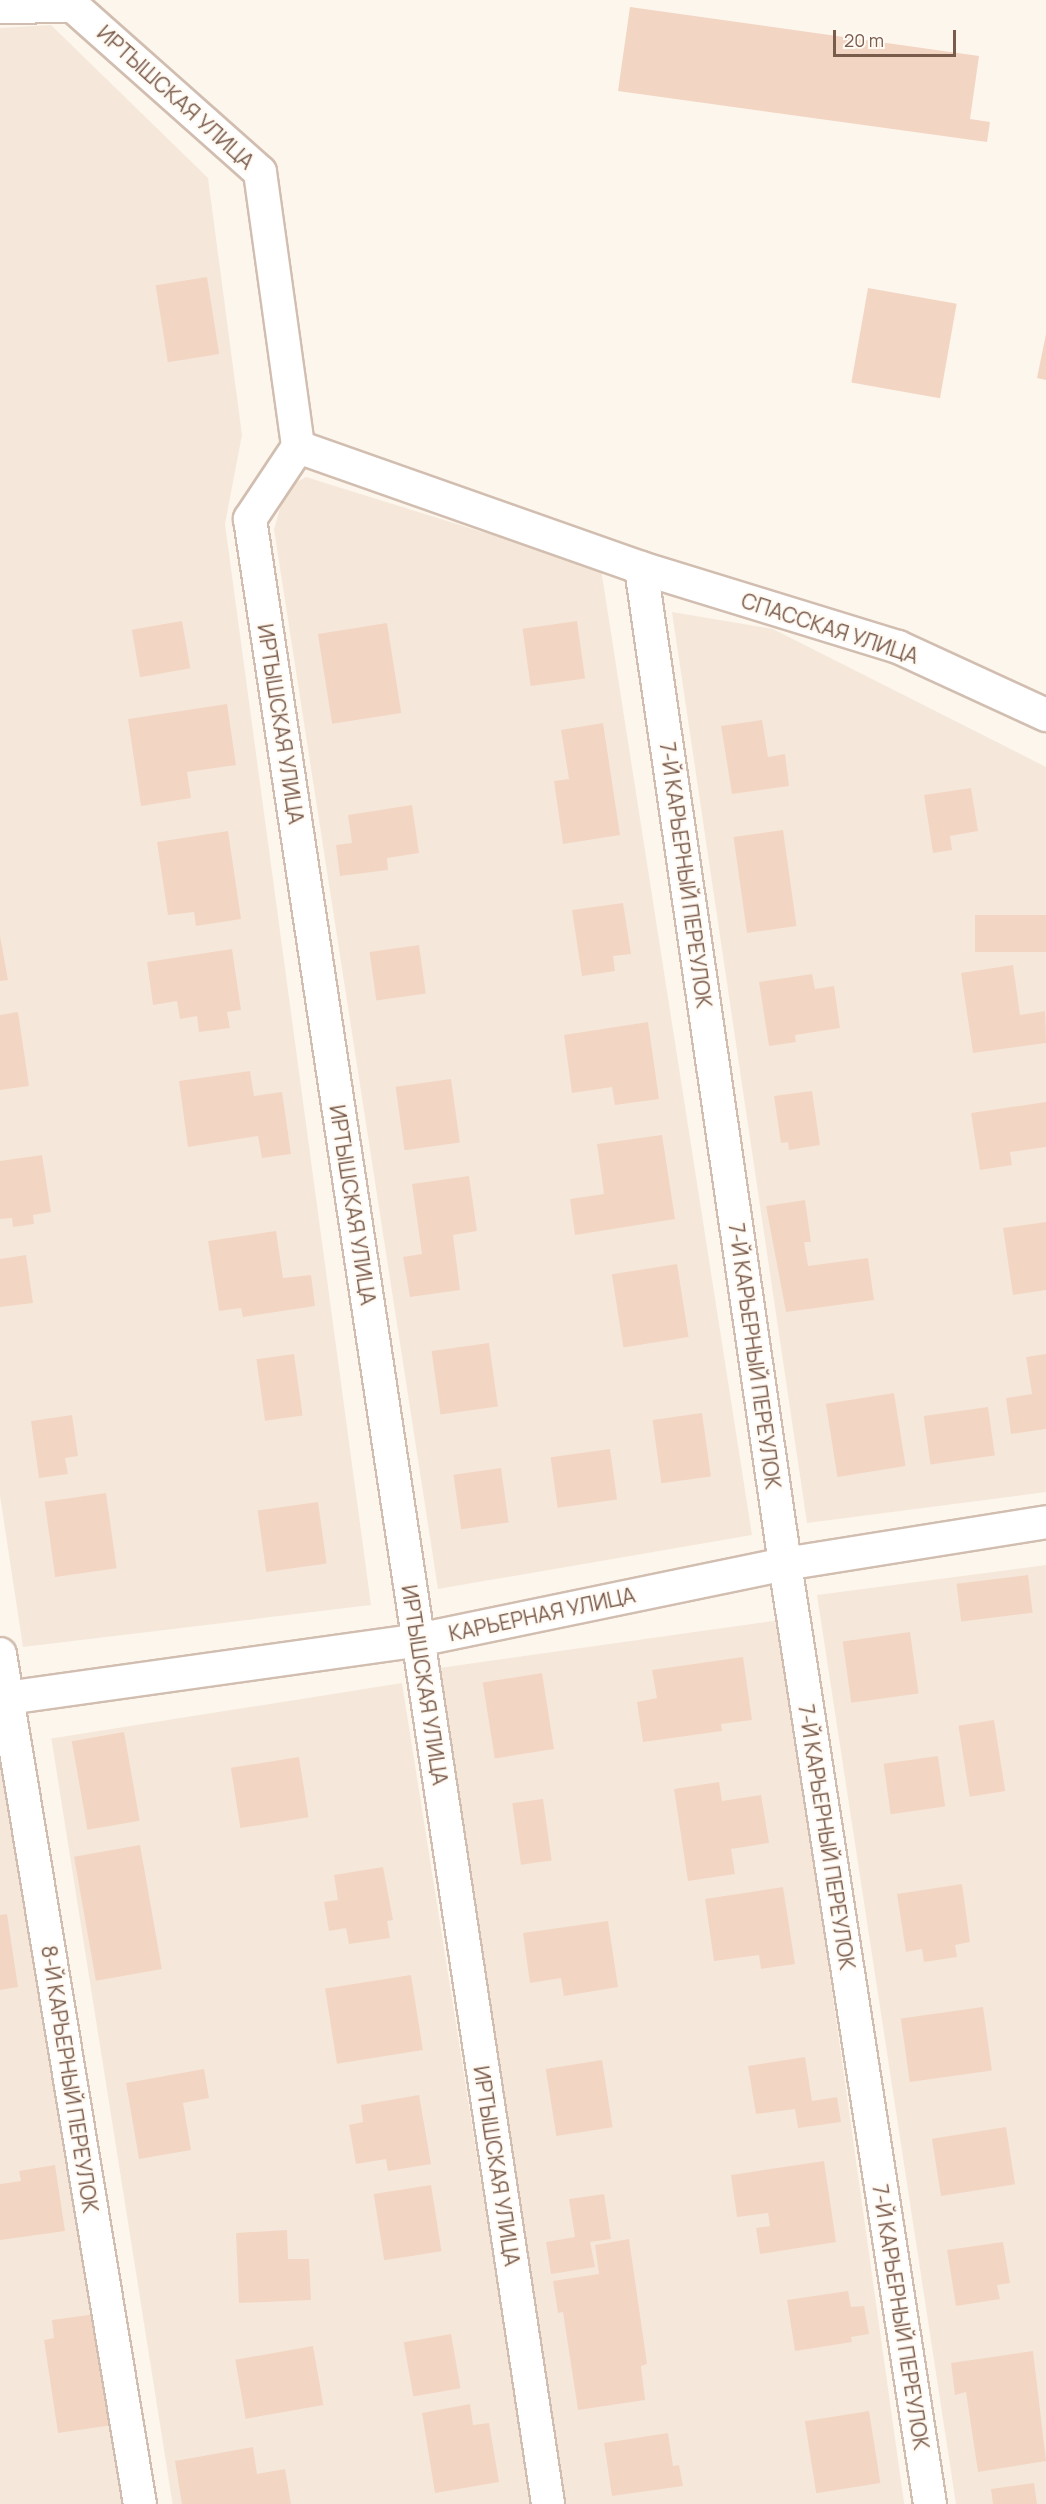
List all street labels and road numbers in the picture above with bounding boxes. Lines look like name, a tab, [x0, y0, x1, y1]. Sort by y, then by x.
street label: ИРТЫШСКАЯ УЛИЦА	[92, 20, 260, 174]
street label: СПАССКАЯ УЛИЦА	[738, 587, 922, 669]
street label: ИРТЫШСКАЯ УЛИЦА	[253, 622, 309, 826]
street label: 7-Й КАРЬЕРНЫЙ ПЕРЕУЛОК	[655, 740, 717, 1010]
street label: ИРТЫШСКАЯ УЛИЦА	[325, 1103, 381, 1307]
street label: 7-Й КАРЬЕРНЫЙ ПЕРЕУЛОК	[724, 1221, 786, 1491]
street label: КАРЬЕРНАЯ УЛИЦА	[446, 1582, 638, 1646]
street label: ИРТЫШСКАЯ УЛИЦА	[397, 1583, 453, 1787]
street label: 7-Й КАРЬЕРНЫЙ ПЕРЕУЛОК	[794, 1703, 860, 1971]
street label: 8-Й КАРЬЕРНЫЙ ПЕРЕУЛОК	[36, 1944, 104, 2214]
street label: ИРТЫШСКАЯ УЛИЦА	[469, 2064, 525, 2268]
street label: 7-Й КАРЬЕРНЫЙ ПЕРЕУЛОК	[868, 2183, 934, 2451]

